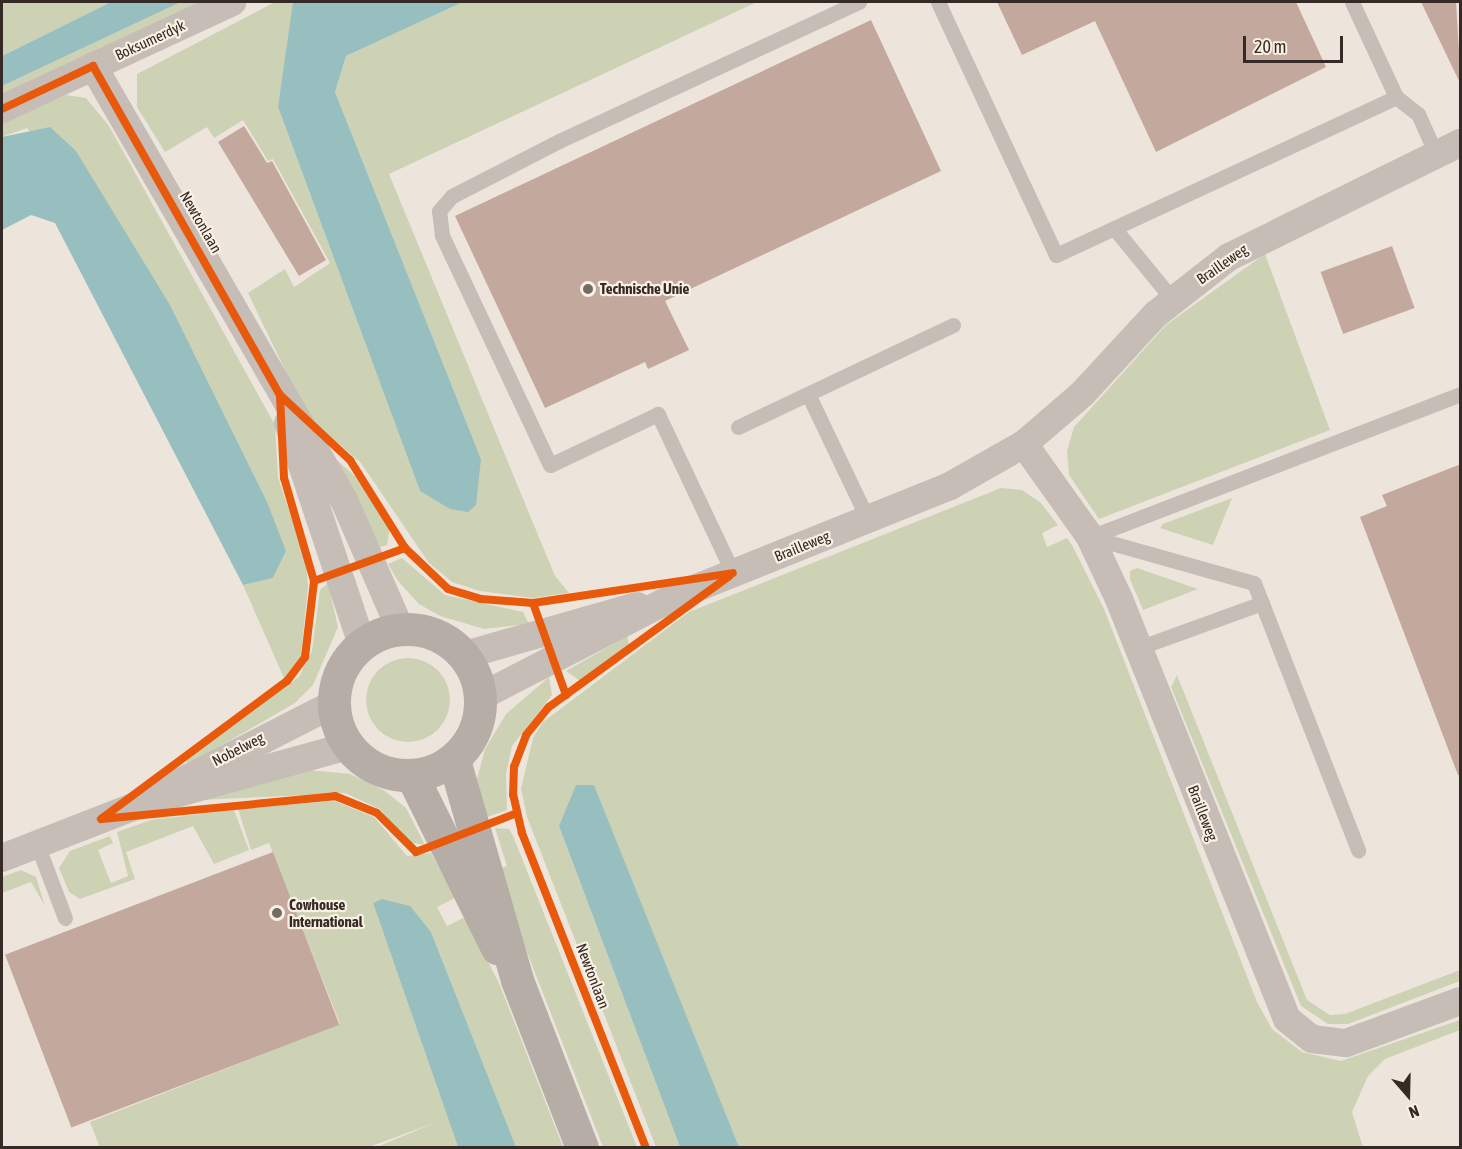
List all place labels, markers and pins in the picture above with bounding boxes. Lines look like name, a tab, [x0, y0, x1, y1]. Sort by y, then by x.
place label: Technische Unie	[600, 280, 689, 298]
marker: Technische Unie	[581, 282, 595, 296]
place label: Cowhouse International	[289, 895, 363, 930]
marker: Cowhouse International	[270, 906, 284, 920]

